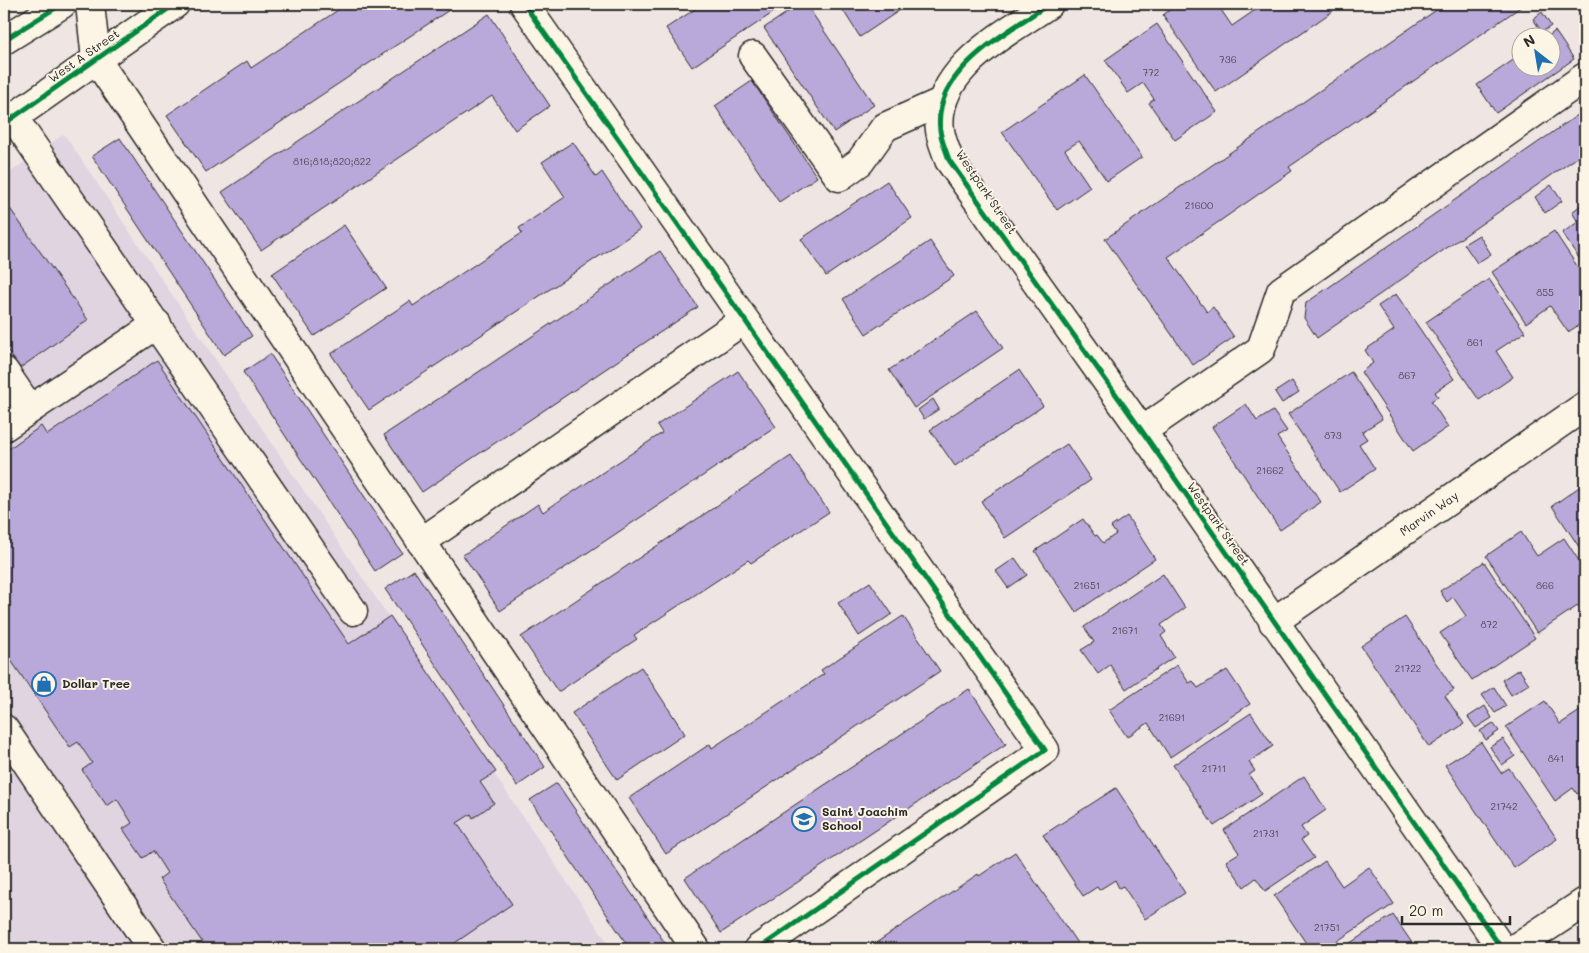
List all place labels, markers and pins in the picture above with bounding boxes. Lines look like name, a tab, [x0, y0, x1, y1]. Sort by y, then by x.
shop icon: Dollar Tree	[31, 671, 57, 697]
place label: Dollar Tree	[62, 675, 130, 691]
place label: Saint Joachim School	[822, 803, 908, 833]
school or university icon: Saint Joachim School	[791, 806, 817, 832]

